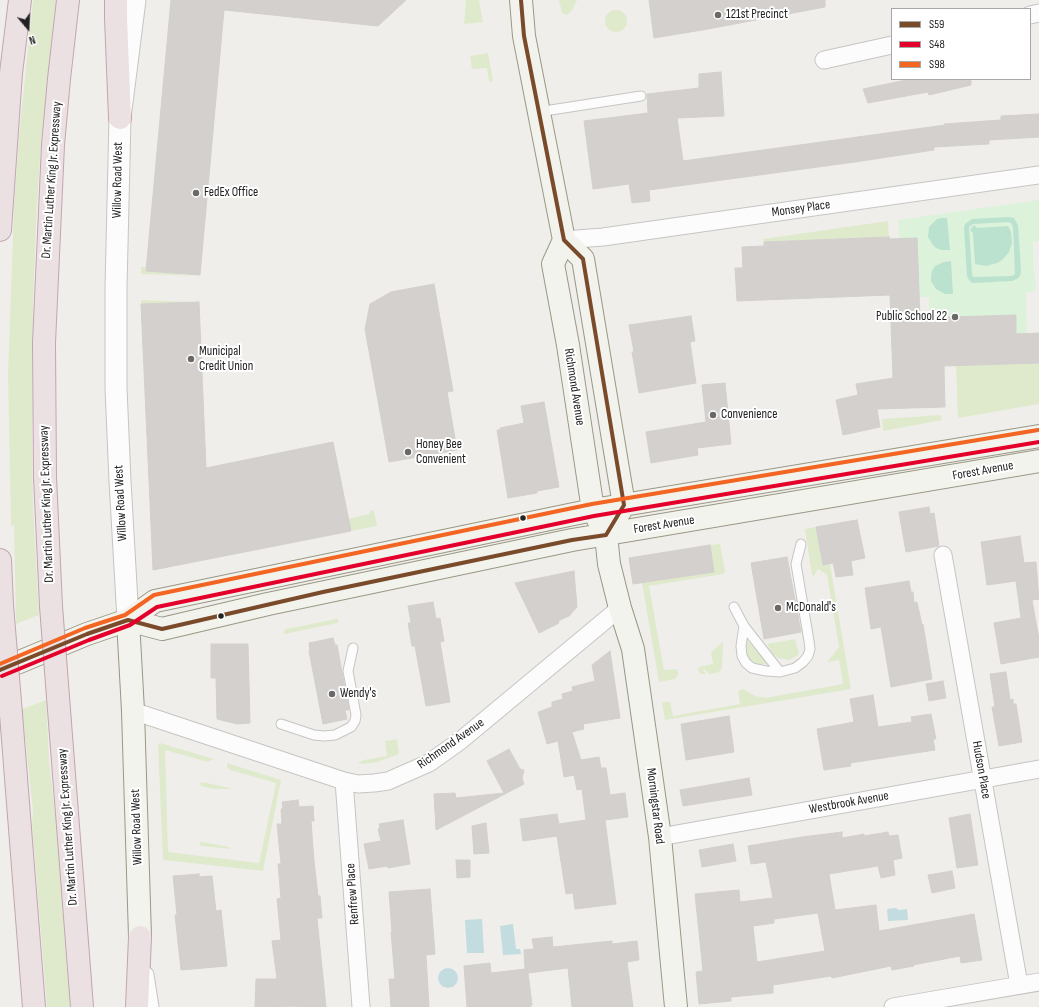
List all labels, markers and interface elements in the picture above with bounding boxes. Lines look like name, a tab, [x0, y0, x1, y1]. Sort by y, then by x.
place label: 121st Precinct	[726, 7, 788, 23]
north arrow	[8, 8, 48, 48]
legend	[891, 8, 1031, 80]
marker: 121st Precinct	[713, 10, 723, 20]
text: S59	[929, 17, 944, 32]
text: N	[27, 33, 37, 47]
text: S48	[929, 37, 945, 52]
text: S98	[929, 57, 945, 72]
street label: Dr. Martin Luther King Jr. Expressway	[39, 101, 65, 259]
street label: Willow Road West	[110, 142, 126, 218]
place label: FedEx Office	[204, 185, 258, 201]
marker: FedEx Office	[191, 188, 201, 198]
street label: Monsey Place	[771, 197, 831, 221]
place label: Public School 22	[876, 309, 947, 325]
marker: Public School 22	[950, 312, 960, 322]
place label: Municipal Credit Union	[199, 344, 253, 375]
street label: Richmond Avenue	[560, 347, 588, 427]
marker: Municipal Credit Union	[186, 354, 196, 364]
place label: Convenience	[721, 407, 777, 423]
marker: Convenience	[708, 410, 718, 420]
street label: Dr. Martin Luther King Jr. Expressway	[36, 425, 58, 583]
place label: Honey Bee Convenient	[416, 437, 466, 468]
marker: Honey Bee Convenient	[403, 447, 413, 457]
street label: Forest Avenue	[951, 458, 1015, 484]
street label: Willow Road West	[111, 465, 131, 541]
street label: Forest Avenue	[632, 512, 696, 538]
unlabelled marker	[518, 513, 528, 523]
place label: McDonald's	[786, 600, 836, 616]
marker: McDonald's	[773, 603, 783, 613]
unlabelled marker	[216, 611, 226, 621]
place label: Wendy's	[340, 686, 376, 702]
marker: Wendy's	[327, 689, 337, 699]
street label: Richmond Avenue	[415, 715, 487, 773]
street label: Hudson Place	[968, 740, 994, 800]
street label: Dr. Martin Luther King Jr. Expressway	[55, 748, 81, 906]
street label: Morningstar Road	[643, 767, 667, 845]
street label: Westbrook Avenue	[808, 788, 890, 818]
street label: Willow Road West	[128, 789, 146, 865]
street label: Renfrew Place	[343, 863, 363, 925]

